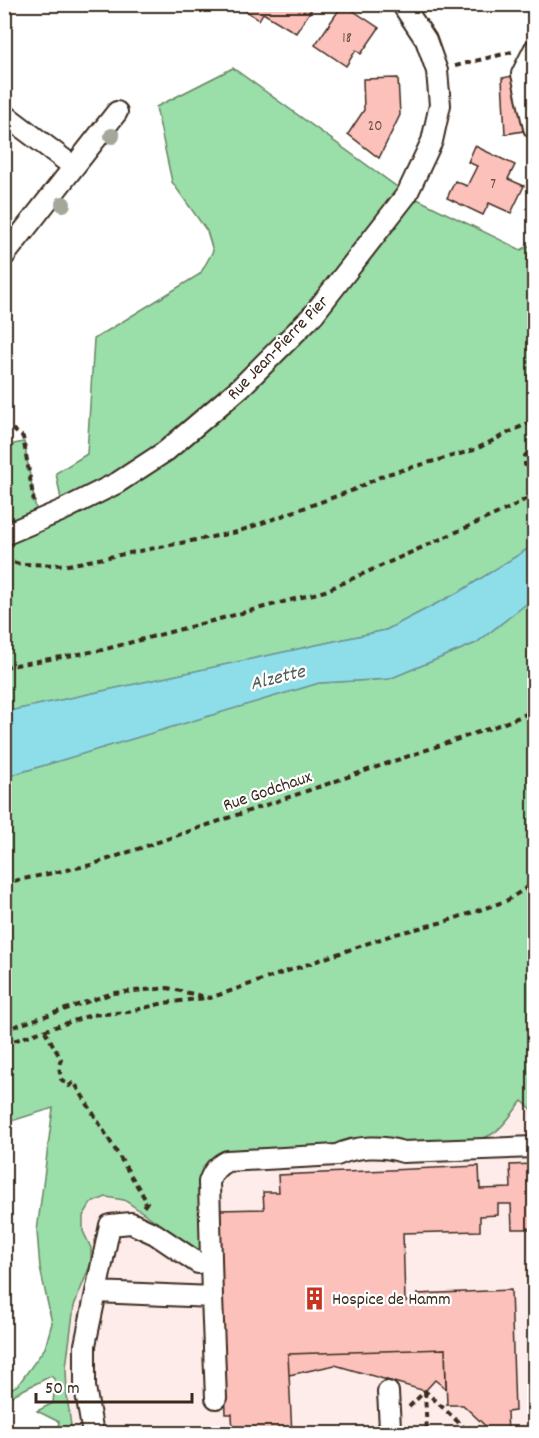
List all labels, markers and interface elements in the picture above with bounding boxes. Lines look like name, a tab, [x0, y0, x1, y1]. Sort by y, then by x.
house number: 18	[342, 28, 352, 50]
house number: 20	[368, 116, 382, 138]
house number: 7	[490, 174, 496, 196]
street label: Rue Jean-Pierre Pier	[222, 291, 336, 407]
water label: Alzette	[247, 658, 309, 699]
street label: Rue Godchaux	[220, 765, 316, 819]
building icon: Hospice de Hamm	[301, 1285, 327, 1311]
place label: Hospice de Hamm	[332, 1288, 451, 1313]
scale bar	[36, 1366, 192, 1404]
text: 50 m	[45, 1377, 80, 1402]

